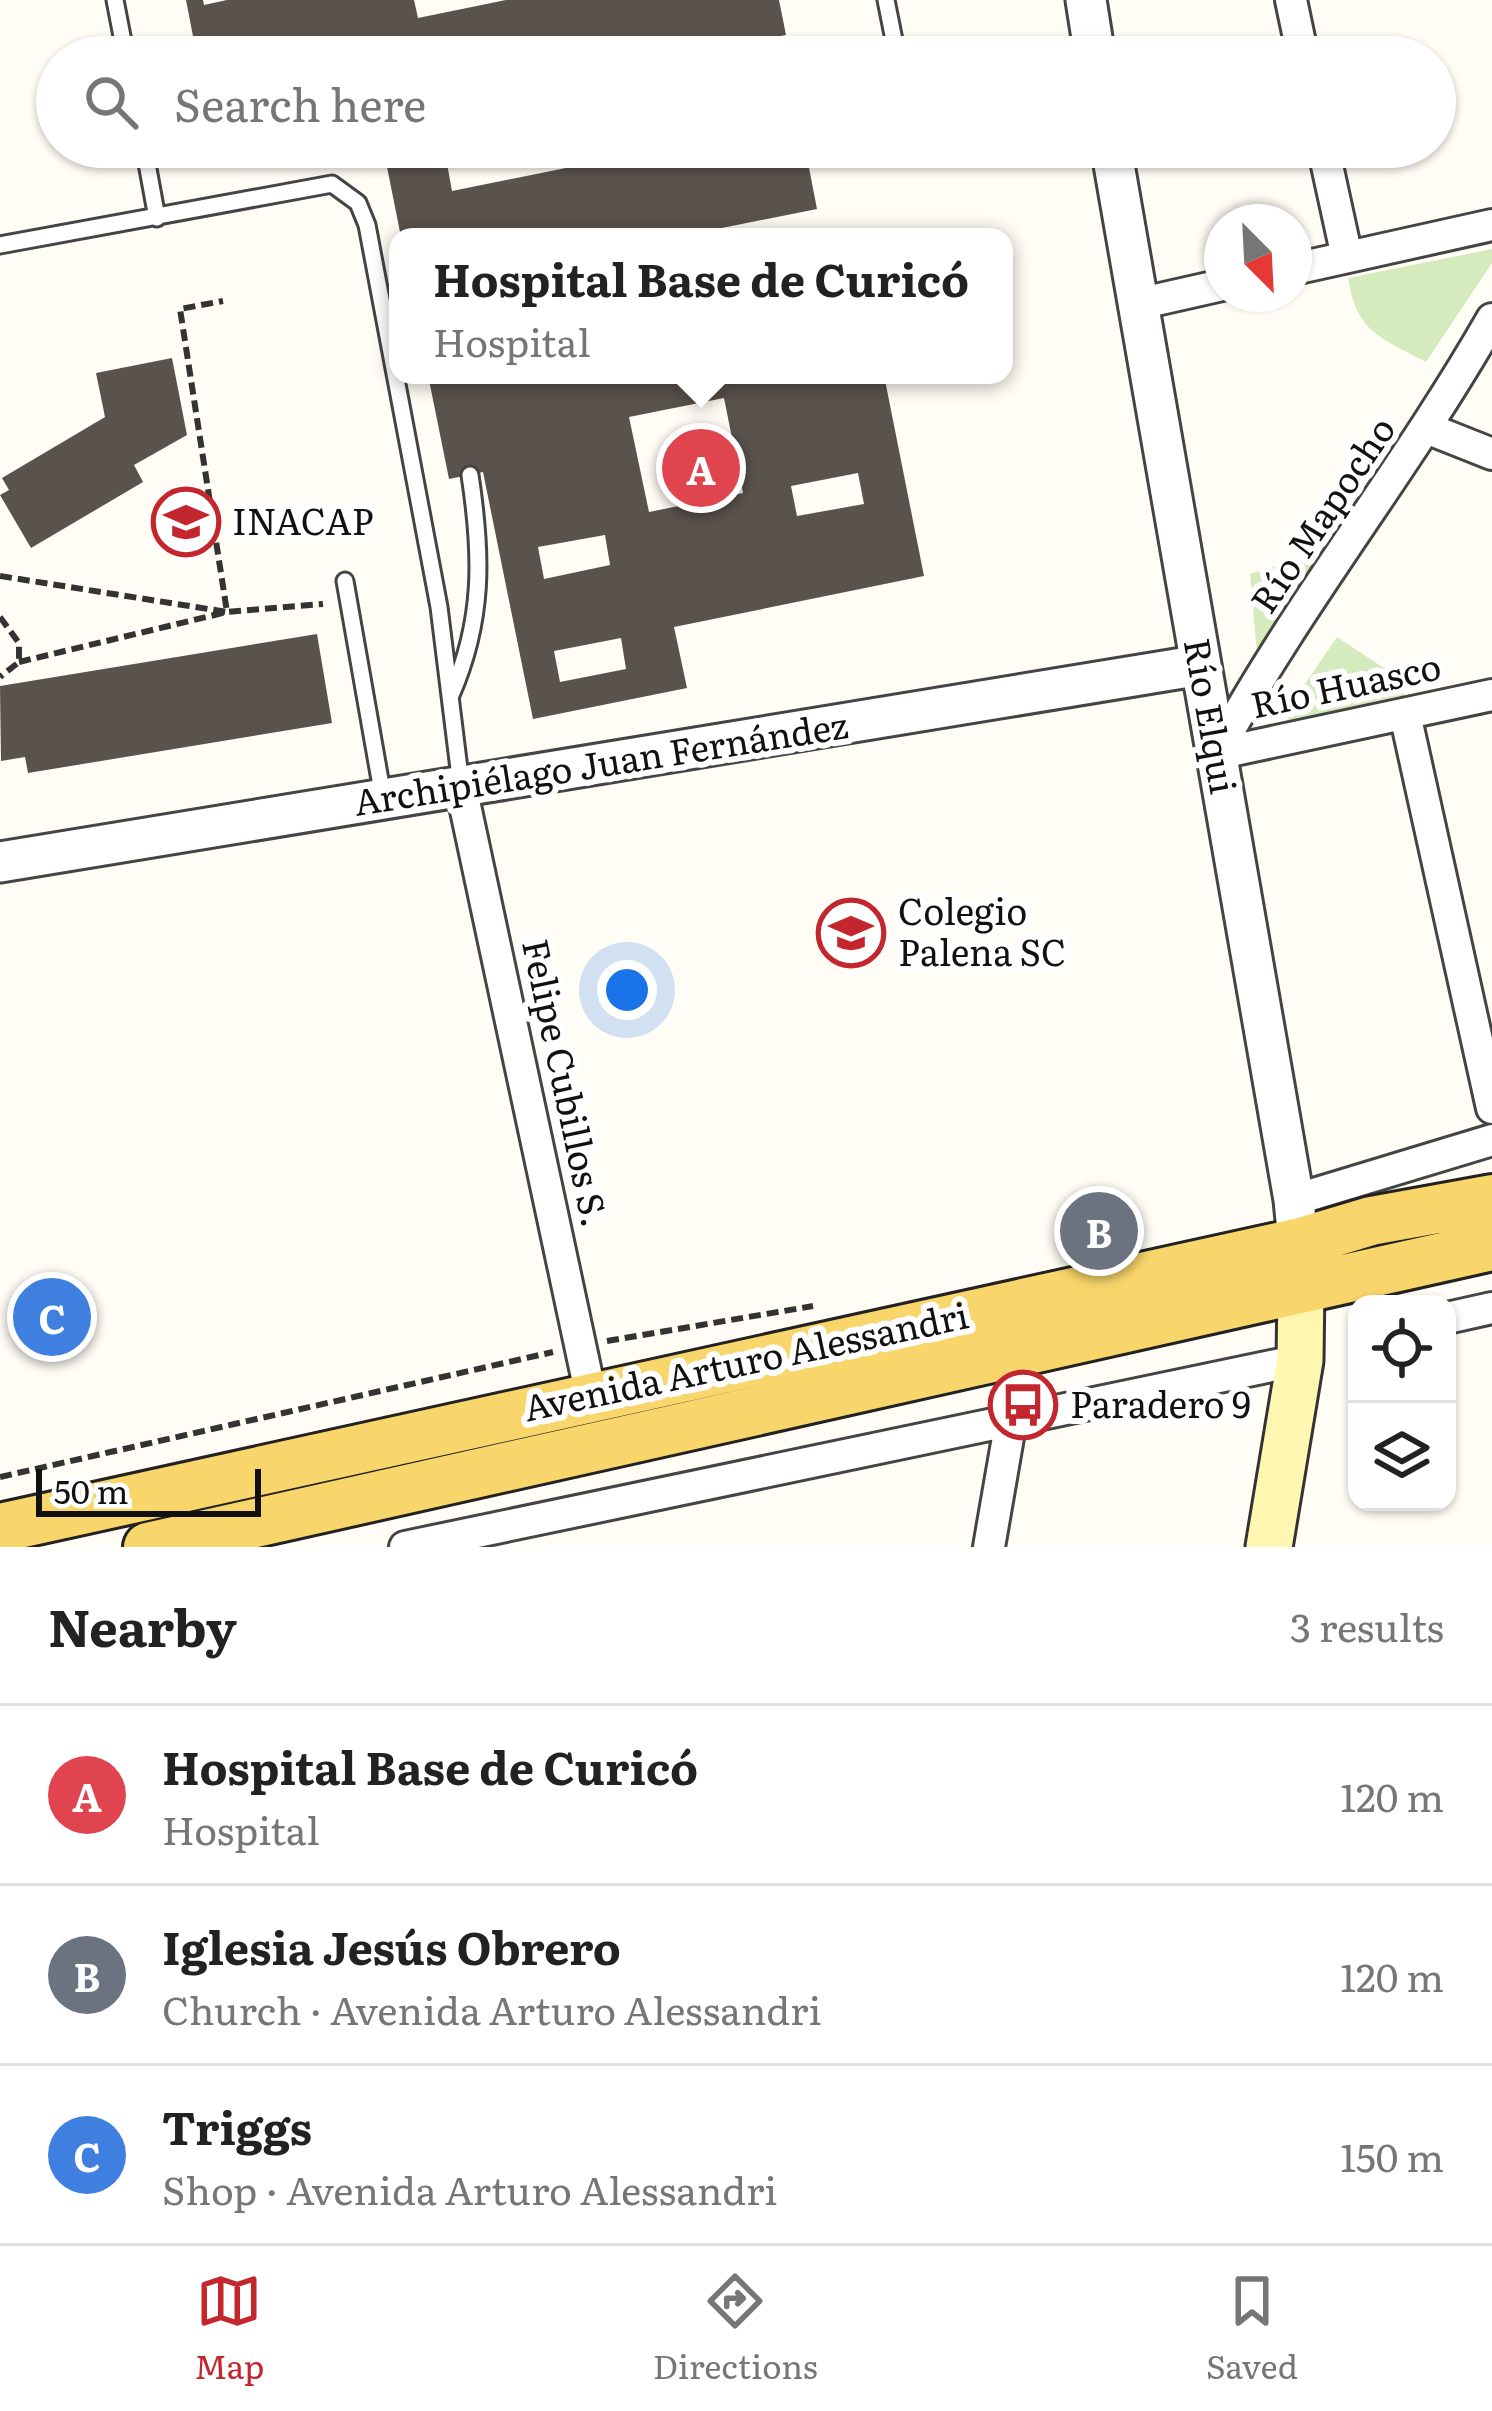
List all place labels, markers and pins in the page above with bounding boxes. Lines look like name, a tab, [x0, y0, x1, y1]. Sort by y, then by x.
pin: A	[662, 423, 740, 513]
school or university icon: INACAP	[151, 487, 221, 557]
place label: INACAP	[232, 493, 373, 546]
place label: Colegio Palena SC	[898, 883, 1066, 977]
school or university icon: Colegio Palena SC	[816, 898, 886, 968]
pin: B	[1060, 1186, 1138, 1276]
pin: C	[13, 1272, 91, 1362]
bus stop icon: Paradero 9	[988, 1370, 1058, 1440]
place label: Paradero 9	[1070, 1376, 1251, 1429]

